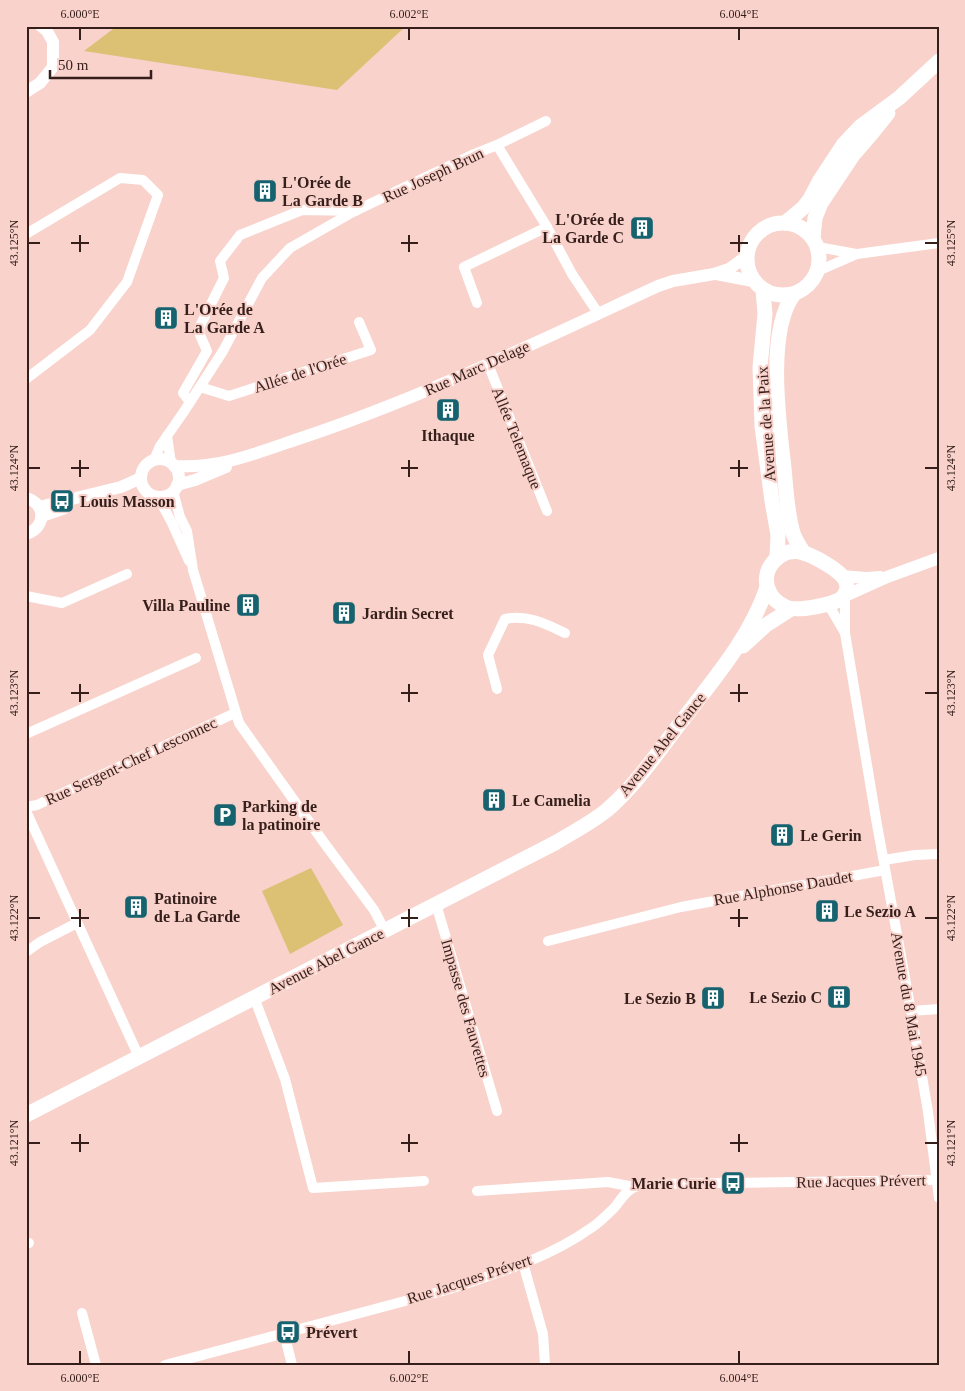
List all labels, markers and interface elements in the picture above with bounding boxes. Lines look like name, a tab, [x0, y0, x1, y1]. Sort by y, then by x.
text: 6.000°E	[60, 7, 100, 21]
text: 6.002°E	[389, 7, 429, 21]
text: 6.004°E	[719, 7, 759, 21]
scale bar	[50, 48, 151, 80]
text: 50 m	[58, 57, 89, 73]
street label: Rue Joseph Brun	[380, 144, 487, 207]
place label: L'Orée de La Garde B	[282, 174, 363, 209]
building icon: L'Orée de La Garde B	[252, 178, 278, 204]
place label: L'Orée de La Garde C	[542, 211, 624, 246]
building icon: L'Orée de La Garde C	[629, 215, 655, 241]
text: 43.125°N	[7, 219, 21, 266]
text: 43.125°N	[944, 219, 958, 266]
place label: L'Orée de La Garde A	[184, 301, 265, 336]
building icon: L'Orée de La Garde A	[153, 305, 179, 331]
street label: Rue Marc Delage	[422, 337, 532, 400]
street label: Allée de l'Orée	[252, 350, 348, 396]
street label: Avenue de la Paix	[753, 366, 779, 482]
street label: Allée Telemaque	[488, 385, 545, 492]
building icon: Ithaque	[435, 397, 461, 423]
place label: Ithaque	[421, 427, 475, 445]
text: 43.124°N	[7, 444, 21, 491]
text: 43.124°N	[944, 444, 958, 491]
bus stop icon: Louis Masson	[49, 488, 75, 514]
place label: Louis Masson	[80, 493, 175, 510]
building icon: Villa Pauline	[235, 592, 261, 618]
place label: Villa Pauline	[142, 597, 230, 614]
building icon: Jardin Secret	[331, 600, 357, 626]
place label: Jardin Secret	[362, 605, 454, 622]
text: 43.123°N	[7, 669, 21, 716]
text: 43.123°N	[944, 669, 958, 716]
street label: Avenue Abel Gance	[615, 689, 709, 799]
street label: Rue Sergent-Chef Lesconnec	[43, 714, 220, 809]
building icon: Le Camelia	[481, 787, 507, 813]
place label: Le Camelia	[512, 792, 591, 809]
place label: Parking de la patinoire	[242, 798, 320, 834]
parking icon: Parking de la patinoire	[212, 802, 238, 828]
building icon: Le Gerin	[769, 822, 795, 848]
place label: Le Gerin	[800, 827, 862, 844]
street label: Rue Alphonse Daudet	[712, 867, 854, 910]
place label: Patinoire de La Garde	[154, 890, 240, 925]
text: 43.122°N	[7, 894, 21, 941]
building icon: Patinoire de La Garde	[123, 894, 149, 920]
text: 43.122°N	[944, 894, 958, 941]
building icon: Le Sezio A	[814, 898, 840, 924]
place label: Le Sezio A	[844, 903, 916, 920]
street label: Avenue Abel Gance	[265, 924, 387, 998]
street label: Avenue du 8 Mai 1945	[888, 930, 930, 1078]
street label: Impasse des Fauvettes	[437, 937, 494, 1079]
building icon: Le Sezio C	[826, 984, 852, 1010]
building icon: Le Sezio B	[700, 985, 726, 1011]
place label: Le Sezio C	[749, 989, 822, 1006]
place label: Le Sezio B	[624, 990, 696, 1007]
text: 43.121°N	[7, 1119, 21, 1166]
text: 43.121°N	[944, 1119, 958, 1166]
bus stop icon: Marie Curie	[720, 1170, 746, 1196]
street label: Rue Jacques Prévert	[796, 1171, 927, 1192]
place label: Marie Curie	[631, 1175, 716, 1192]
street label: Rue Jacques Prévert	[405, 1251, 534, 1308]
bus stop icon: Prévert	[275, 1319, 301, 1345]
place label: Prévert	[306, 1324, 358, 1341]
text: 6.000°E	[60, 1371, 100, 1385]
text: 6.002°E	[389, 1371, 429, 1385]
text: 6.004°E	[719, 1371, 759, 1385]

